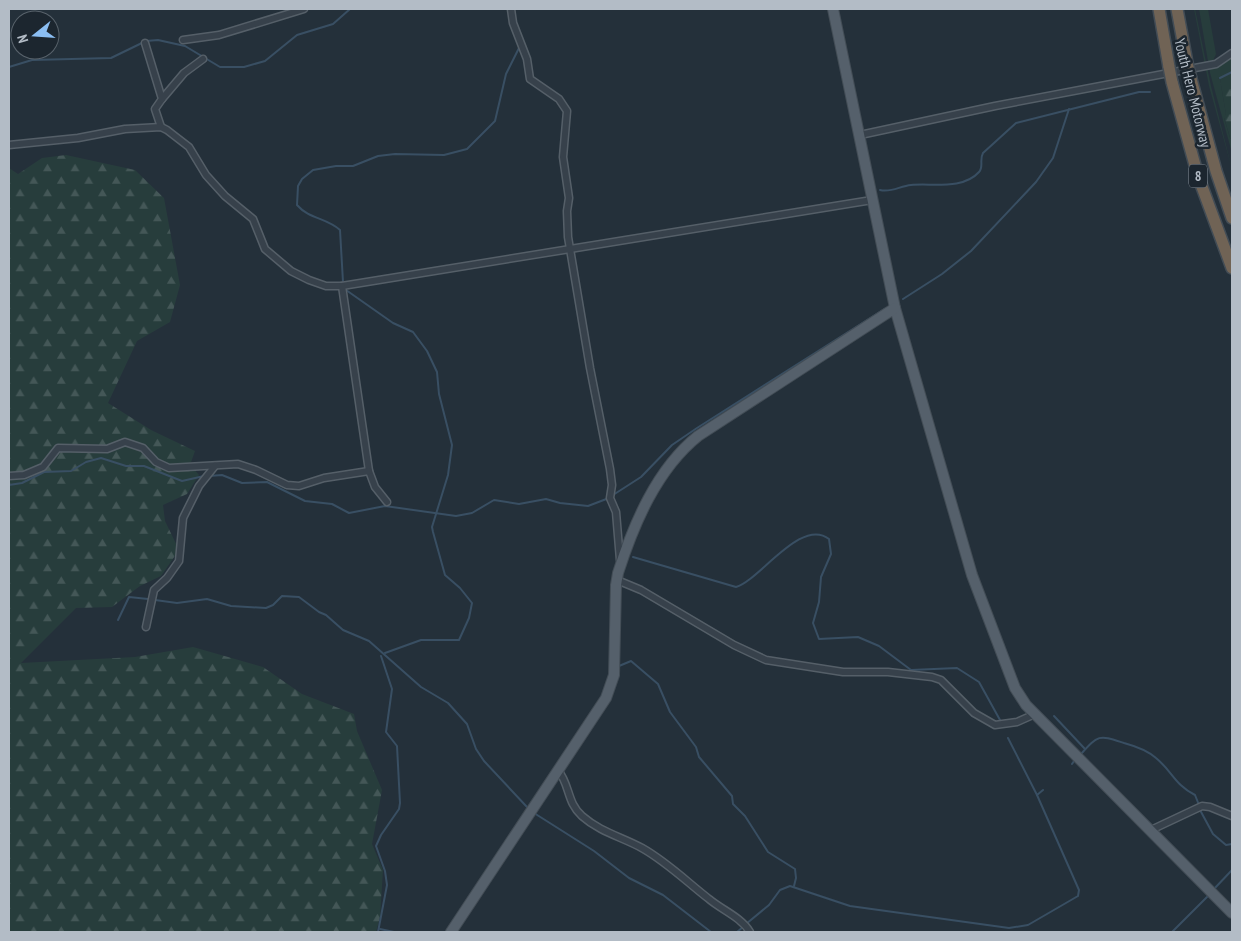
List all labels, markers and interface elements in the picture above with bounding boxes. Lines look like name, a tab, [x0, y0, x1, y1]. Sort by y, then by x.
north arrow	[10, 10, 60, 60]
text: N	[13, 33, 32, 45]
street label: Youth Hero Motorway	[1170, 36, 1216, 150]
road number: 8	[1189, 165, 1207, 188]

